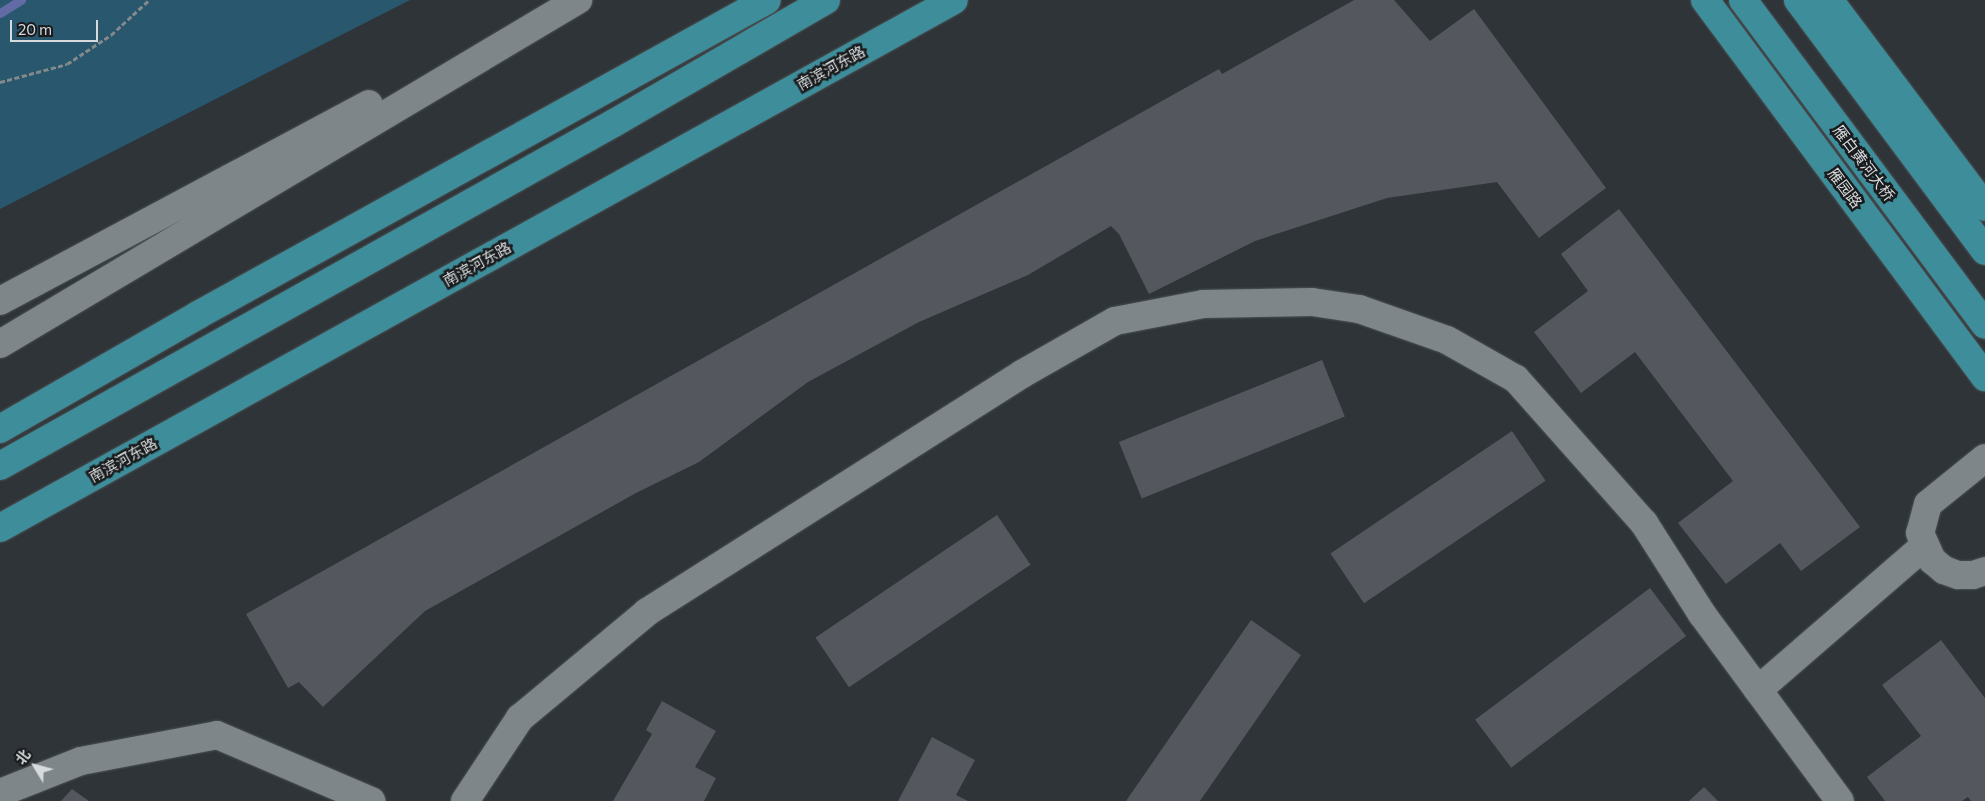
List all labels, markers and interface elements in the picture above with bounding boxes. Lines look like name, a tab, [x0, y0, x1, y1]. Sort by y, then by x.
scale bar	[12, 10, 100, 42]
text: 20 m	[18, 20, 52, 38]
street label: 南滨河东路	[794, 42, 868, 94]
street label: 雁白黄河大桥	[1830, 122, 1898, 204]
street label: 雁园路	[1824, 165, 1866, 211]
street label: 南滨河东路	[440, 238, 514, 290]
street label: 南滨河东路	[86, 434, 160, 486]
north arrow	[10, 741, 60, 791]
text: 北	[12, 746, 34, 767]

